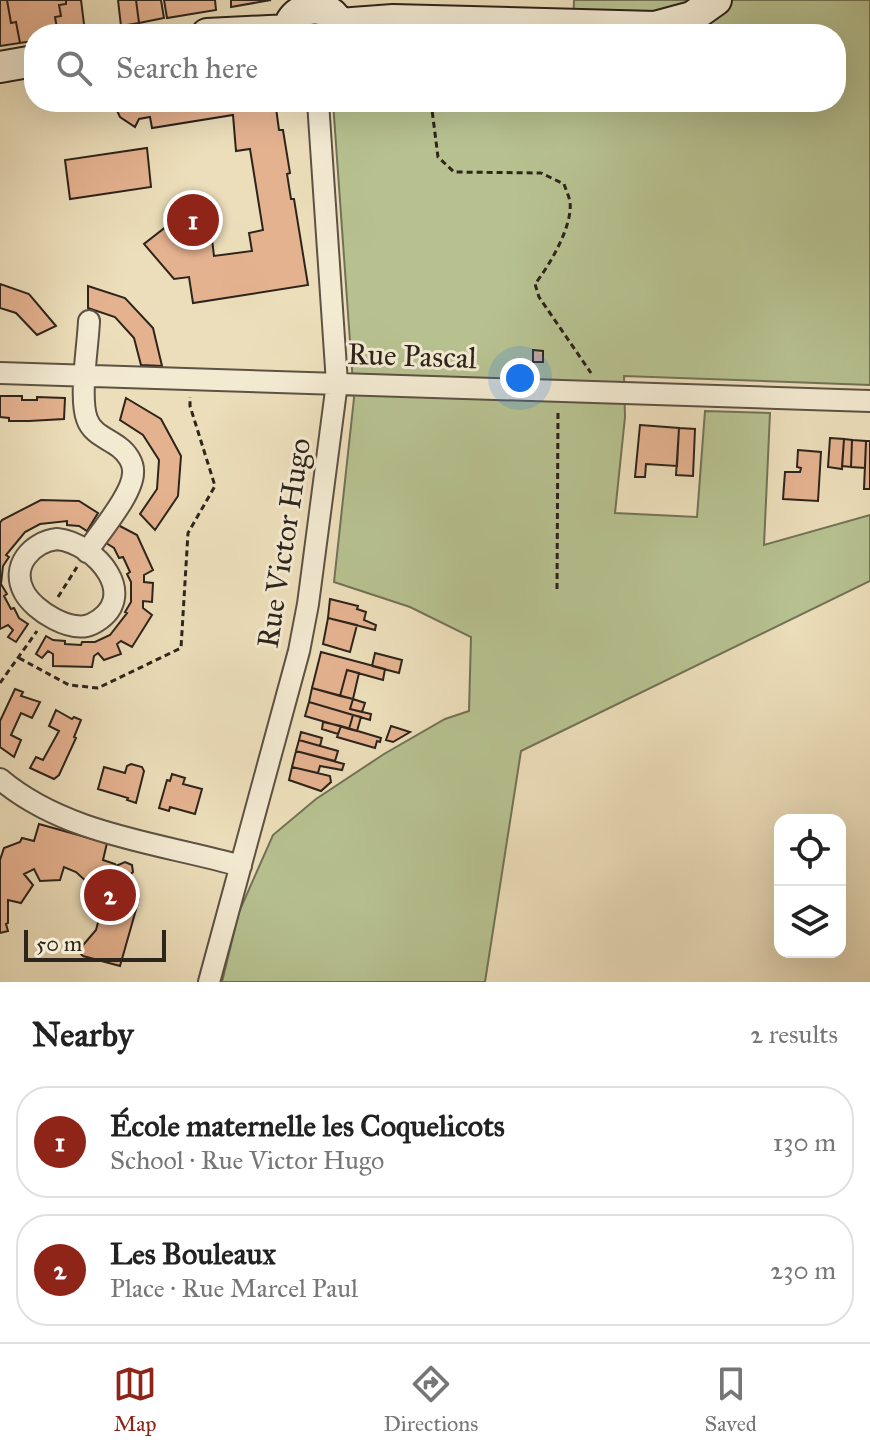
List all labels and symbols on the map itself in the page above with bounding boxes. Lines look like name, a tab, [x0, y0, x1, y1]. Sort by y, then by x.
pin: 1	[167, 190, 219, 250]
street label: Rue Pascal	[347, 336, 478, 376]
your location	[500, 358, 540, 398]
street label: Rue Victor Hugo	[250, 436, 318, 650]
pin: 2	[84, 865, 136, 925]
scale bar	[24, 926, 166, 962]

